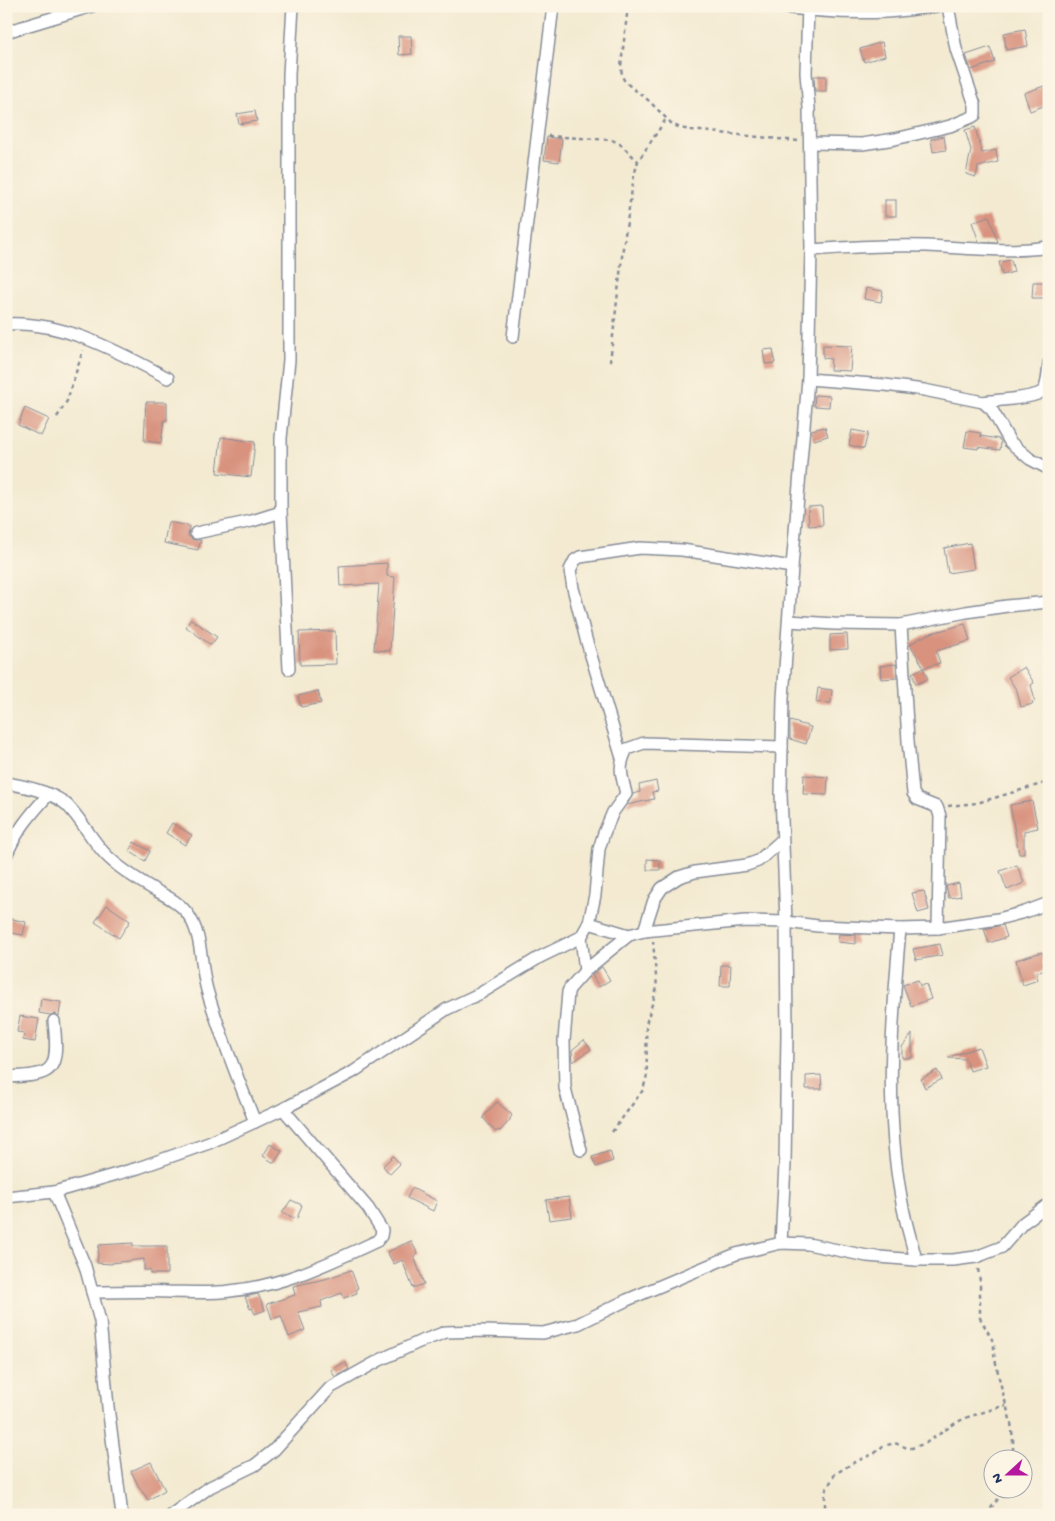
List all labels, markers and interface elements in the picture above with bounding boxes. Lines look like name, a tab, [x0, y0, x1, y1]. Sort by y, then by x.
north arrow	[982, 1448, 1032, 1498]
text: N	[989, 1470, 1008, 1485]

